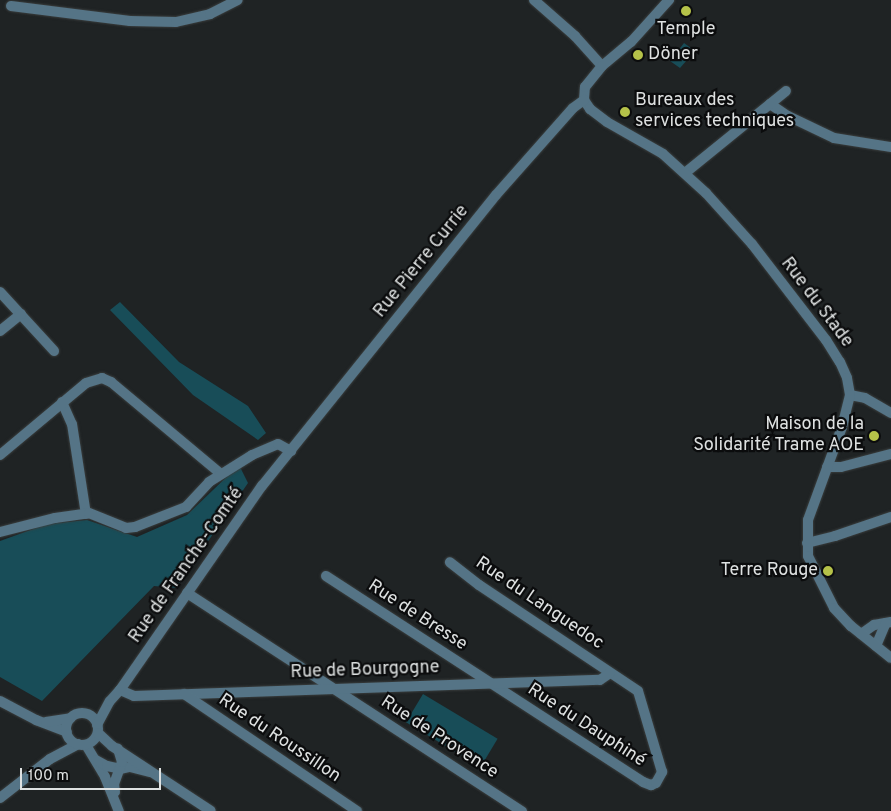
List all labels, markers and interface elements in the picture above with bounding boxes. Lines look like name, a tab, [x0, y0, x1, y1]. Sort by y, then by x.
marker: Temple	[680, 5, 692, 17]
place label: Temple	[657, 19, 715, 41]
place label: Döner	[648, 44, 698, 66]
marker: Döner	[632, 49, 644, 61]
place label: Bureaux des services techniques	[635, 91, 794, 134]
marker: Bureaux des services techniques	[619, 106, 631, 118]
street label: Rue Pierre Currie	[370, 201, 474, 323]
street label: Rue du Stade	[775, 254, 857, 352]
place label: Maison de la Solidarité Trame AOE	[692, 415, 864, 458]
marker: Maison de la Solidarité Trame AOE	[868, 430, 880, 442]
street label: Rue de Franche-Comté	[125, 484, 249, 648]
street label: Rue du Languedoc	[471, 553, 607, 655]
place label: Terre Rouge	[721, 560, 818, 582]
marker: Terre Rouge	[822, 565, 834, 577]
street label: Rue de Bresse	[363, 576, 471, 656]
street label: Rue de Bourgogne	[290, 658, 440, 684]
street label: Rue du Dauphiné	[523, 680, 649, 772]
street label: Rue du Roussillon	[214, 690, 344, 788]
street label: Rue de Provence	[376, 692, 502, 784]
scale bar	[22, 758, 164, 790]
text: 100 m	[28, 767, 69, 786]

